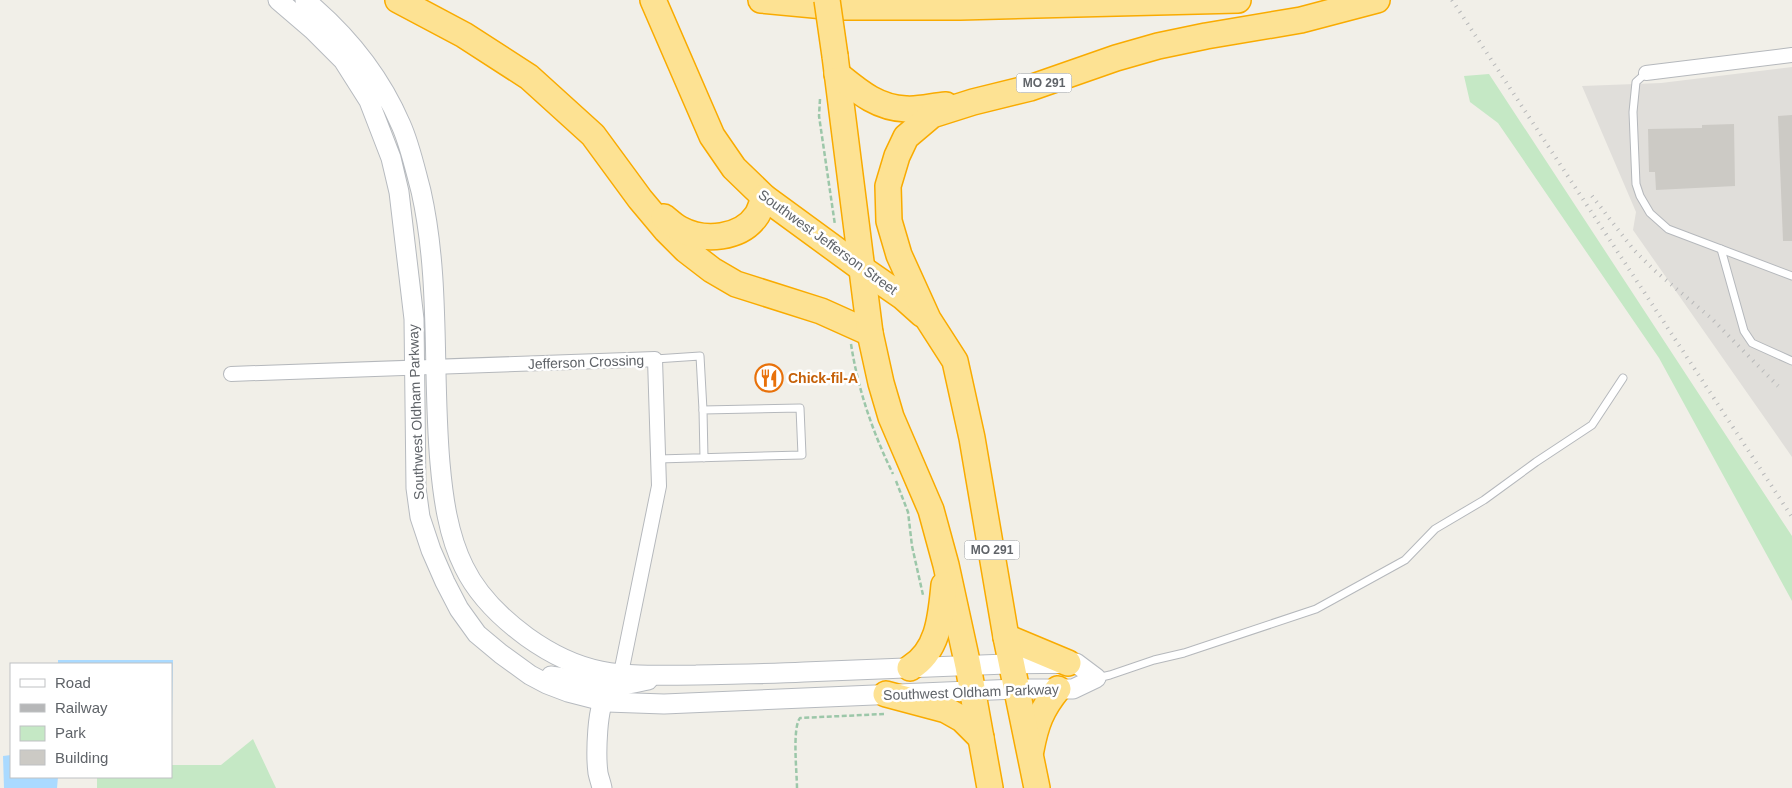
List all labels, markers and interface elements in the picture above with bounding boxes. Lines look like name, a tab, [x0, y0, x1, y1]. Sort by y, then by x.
road number: MO 291	[1016, 74, 1072, 92]
street label: Southwest Jefferson Street	[755, 186, 901, 298]
street label: Southwest Oldham Parkway	[405, 324, 427, 500]
street label: Jefferson Crossing	[528, 352, 644, 372]
restaurant icon: Chick-fil-A	[754, 363, 784, 393]
place label: Chick-fil-A	[788, 370, 858, 386]
road number: MO 291	[964, 540, 1020, 560]
legend	[10, 663, 172, 778]
text: Road	[55, 674, 91, 691]
street label: Southwest Oldham Parkway	[883, 681, 1059, 703]
text: Railway	[55, 699, 108, 716]
text: Park	[55, 724, 86, 741]
text: Building	[55, 749, 108, 766]

